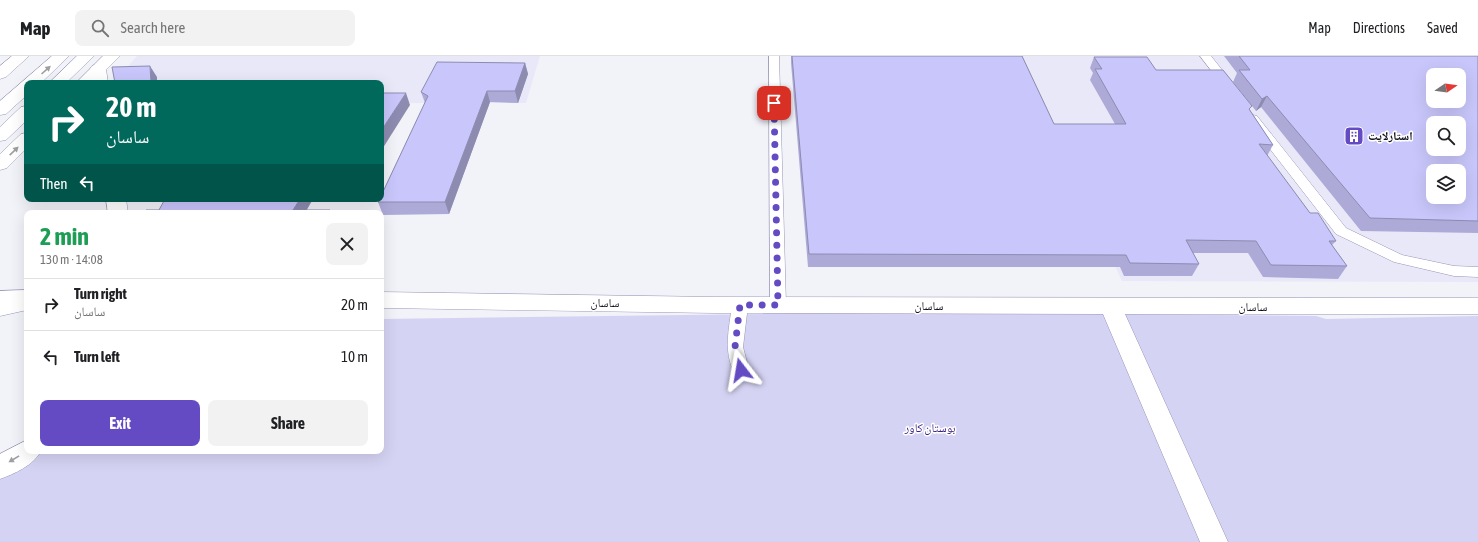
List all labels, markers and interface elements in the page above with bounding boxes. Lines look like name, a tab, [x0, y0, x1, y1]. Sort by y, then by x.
search box	[75, 10, 355, 46]
text: Map	[20, 17, 51, 39]
icon: search	[89, 17, 111, 39]
text: Search here	[121, 19, 185, 36]
text: Map	[1308, 20, 1331, 36]
text: Directions	[1353, 20, 1405, 36]
text: Saved	[1427, 20, 1458, 36]
one-way arrow	[41, 65, 51, 74]
north arrow	[1426, 68, 1466, 108]
map controls	[1426, 68, 1466, 204]
pin	[757, 86, 791, 120]
text: 20 m	[106, 91, 156, 123]
icon: arrive	[763, 92, 785, 114]
icon: right	[40, 96, 92, 148]
button: search	[1426, 116, 1466, 156]
building icon: استارلایت	[1343, 125, 1365, 147]
text: ساسان	[106, 126, 149, 147]
place label: استارلایت	[1368, 129, 1413, 143]
one-way arrow	[9, 147, 18, 156]
button: layers	[1426, 164, 1466, 204]
icon: left	[76, 172, 98, 194]
text: Then	[40, 175, 68, 192]
text: 2 min	[40, 223, 89, 250]
button: close	[326, 223, 368, 265]
text: 130 m · 14:08	[40, 252, 103, 267]
text: Turn right	[74, 285, 127, 302]
icon: right	[40, 294, 62, 316]
text: 20 m	[341, 296, 368, 313]
street label: ساسان	[590, 296, 620, 310]
street label: ساسان	[915, 299, 944, 313]
street label: ساسان	[1239, 300, 1268, 314]
text: ساسان	[74, 304, 105, 319]
icon: left	[40, 346, 62, 368]
text: Turn left	[74, 348, 120, 365]
text: 10 m	[341, 348, 368, 365]
position arrow	[720, 349, 762, 391]
button: Exit	[40, 400, 200, 446]
button: Share	[208, 400, 368, 446]
park label: بوستان کاور	[903, 421, 956, 435]
one-way arrow	[8, 456, 20, 463]

